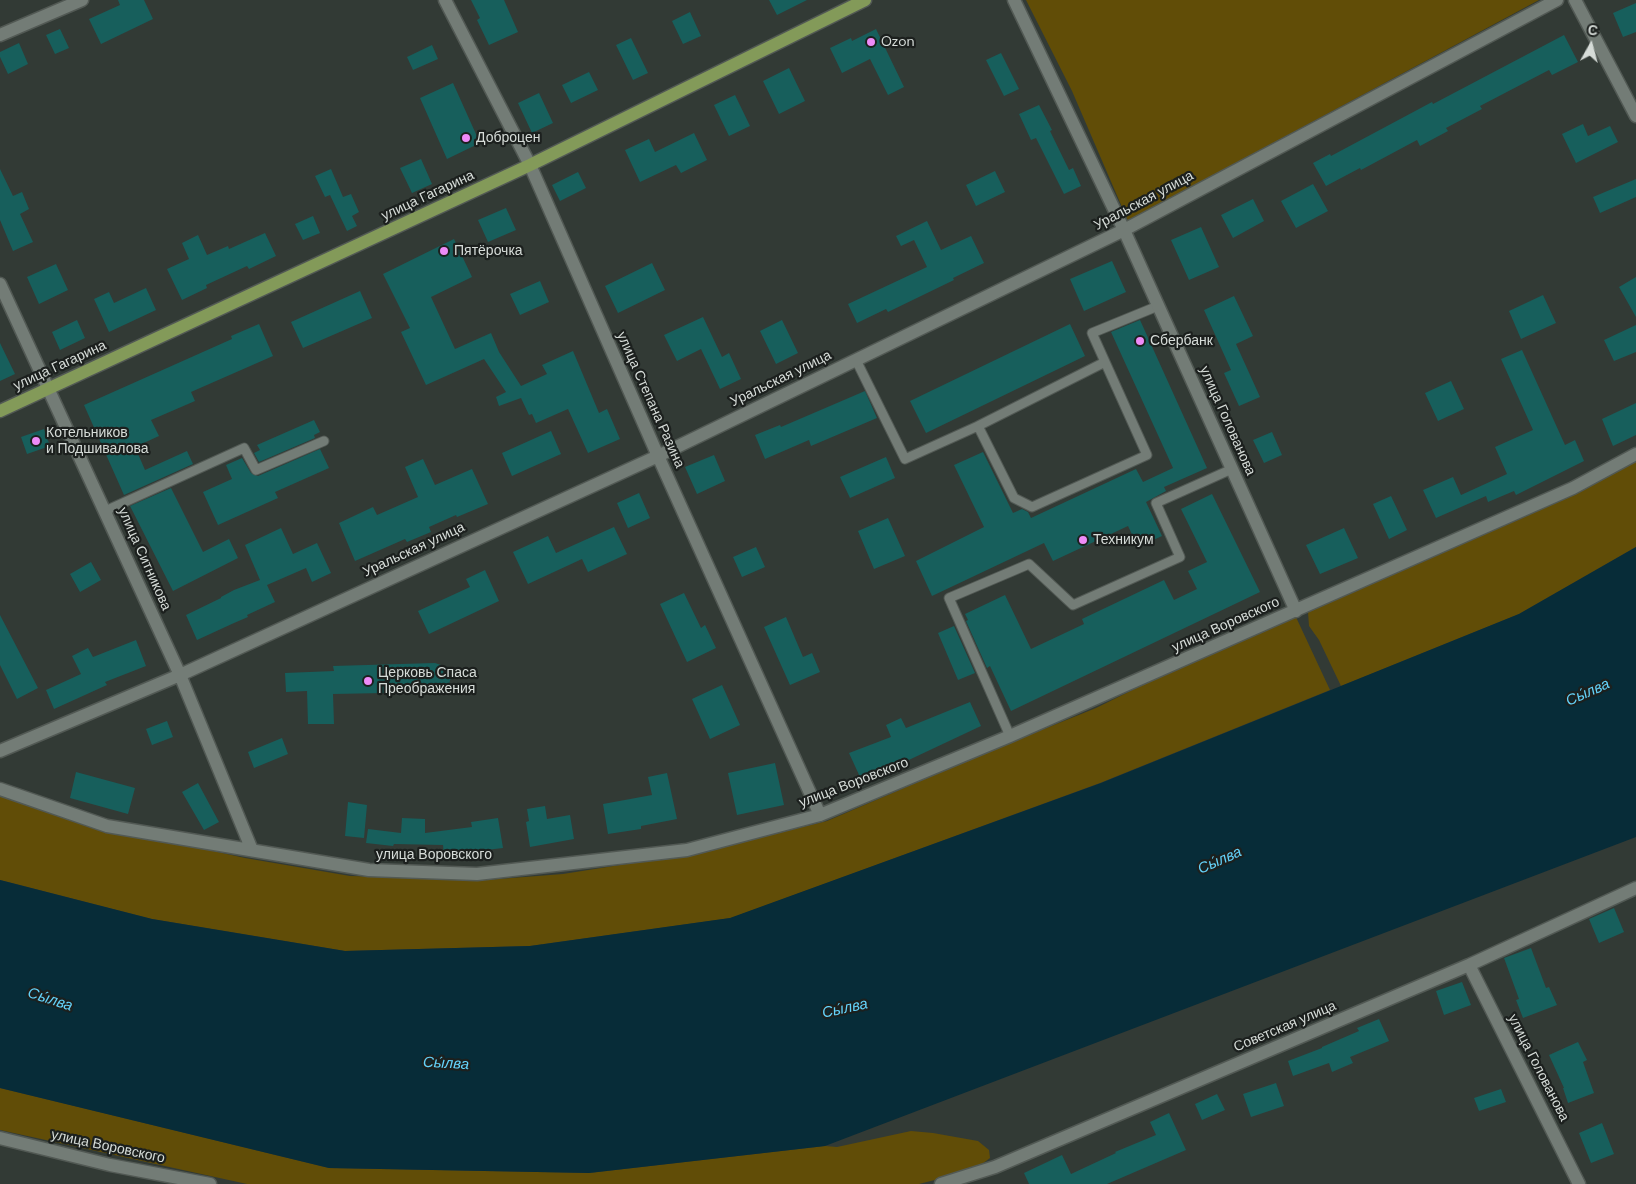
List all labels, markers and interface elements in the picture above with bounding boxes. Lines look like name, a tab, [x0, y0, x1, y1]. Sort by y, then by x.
north arrow	[1566, 20, 1616, 70]
text: С	[1587, 21, 1599, 40]
place label: Ozon	[881, 34, 915, 50]
marker: Ozon	[865, 36, 877, 48]
place label: Доброцен	[476, 130, 540, 146]
marker: Доброцен	[460, 132, 472, 144]
street label: улица Гагарина	[379, 167, 477, 225]
street label: Уральская улица	[1091, 168, 1197, 234]
place label: Пятёрочка	[454, 243, 523, 259]
marker: Пятёрочка	[438, 245, 450, 257]
street label: улица Степана Разина	[612, 329, 688, 471]
place label: Сбербанк	[1150, 333, 1213, 349]
marker: Сбербанк	[1134, 335, 1146, 347]
street label: улица Гагарина	[11, 337, 109, 395]
street label: Уральская улица	[728, 347, 834, 411]
street label: улица Голованова	[1195, 364, 1259, 478]
place label: Котельников и Подшивалова	[46, 425, 149, 458]
marker: Котельников и Подшивалова	[30, 435, 42, 447]
street label: улица Ситникова	[114, 505, 174, 613]
street label: Уральская улица	[360, 519, 468, 581]
place label: Техникум	[1093, 532, 1154, 548]
marker: Техникум	[1077, 534, 1089, 546]
street label: улица Воровского	[1170, 594, 1282, 656]
place label: Церковь Спаса Преображения	[378, 665, 477, 698]
marker: Церковь Спаса Преображения	[362, 675, 374, 687]
water label: Сы́лва	[1563, 675, 1613, 711]
street label: улица Воровского	[797, 754, 911, 812]
water label: Сы́лва	[1195, 843, 1245, 879]
street label: улица Воровского	[376, 847, 492, 863]
water label: Сы́лва	[25, 984, 75, 1016]
water label: Сы́лва	[821, 995, 869, 1023]
street label: Советская улица	[1231, 998, 1339, 1056]
street label: улица Голованова	[1504, 1012, 1572, 1124]
water label: Сы́лва	[422, 1054, 470, 1074]
street label: улица Воровского	[50, 1127, 166, 1167]

